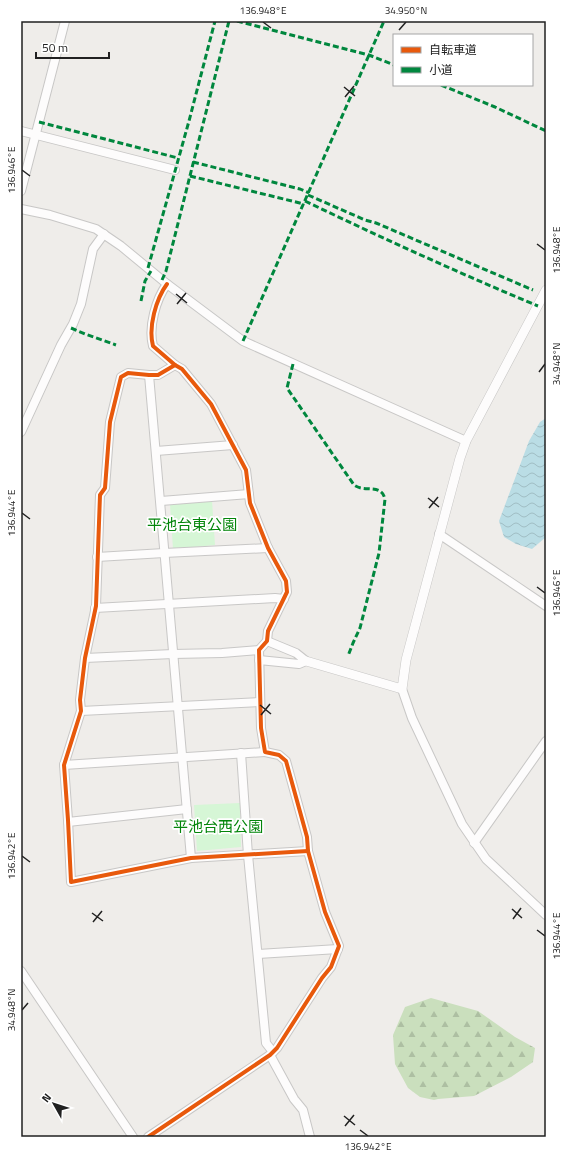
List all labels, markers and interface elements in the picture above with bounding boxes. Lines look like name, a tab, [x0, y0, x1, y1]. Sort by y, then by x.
text: 136.948°E	[240, 3, 287, 18]
text: 34.950°N	[385, 3, 427, 18]
scale bar	[36, 34, 109, 60]
legend	[393, 34, 533, 86]
text: 50 m	[42, 38, 68, 57]
text: 自転車道	[429, 40, 477, 59]
text: 小道	[429, 60, 453, 79]
text: 136.946°E	[4, 146, 19, 193]
text: 136.948°E	[549, 226, 564, 273]
text: 34.948°N	[549, 343, 564, 385]
text: 136.944°E	[4, 489, 19, 536]
park label: 平池台東公園	[147, 513, 237, 536]
text: 136.946°E	[549, 569, 564, 616]
park label: 平池台西公園	[173, 815, 263, 838]
text: 136.942°E	[4, 832, 19, 879]
text: 136.944°E	[549, 912, 564, 959]
text: 34.948°N	[4, 989, 19, 1031]
north arrow	[34, 1084, 74, 1124]
text: N	[38, 1090, 55, 1106]
text: 136.942°E	[345, 1139, 392, 1154]

